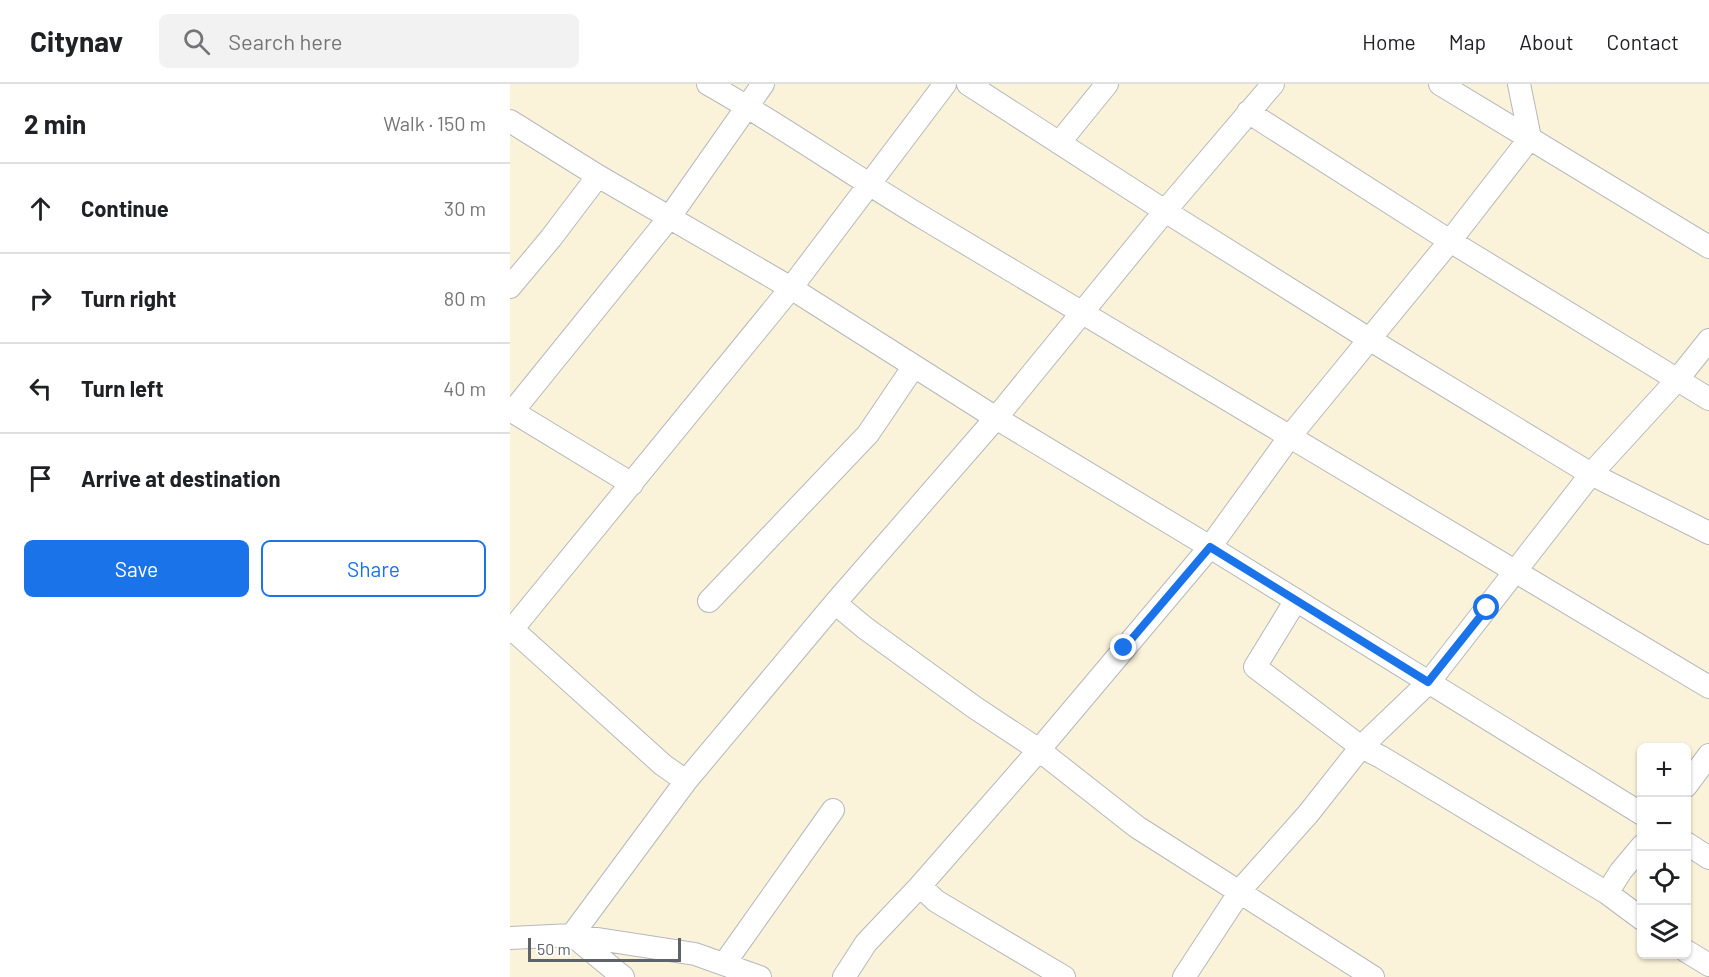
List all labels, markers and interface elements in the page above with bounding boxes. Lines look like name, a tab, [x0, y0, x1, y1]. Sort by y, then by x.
search box	[159, 14, 579, 68]
text: Citynav	[30, 24, 123, 58]
icon: search	[180, 25, 213, 58]
text: Search here	[228, 28, 343, 54]
text: Home	[1362, 29, 1416, 54]
text: Map	[1449, 29, 1486, 54]
text: About	[1519, 29, 1574, 54]
text: Contact	[1607, 29, 1679, 54]
text: 2 min	[24, 108, 86, 139]
text: Walk · 150 m	[383, 111, 486, 135]
icon: ahead	[24, 192, 57, 225]
text: Continue	[81, 195, 169, 221]
text: 30 m	[444, 196, 486, 220]
icon: right	[24, 282, 57, 315]
text: Turn right	[81, 285, 176, 311]
text: 80 m	[444, 286, 486, 310]
icon: left	[24, 372, 57, 405]
text: Turn left	[81, 375, 164, 401]
text: 40 m	[443, 376, 486, 400]
icon: arrive	[24, 462, 57, 495]
text: Arrive at destination	[81, 465, 280, 491]
button: Save	[24, 540, 249, 597]
button: Share	[261, 540, 486, 597]
route start	[1473, 594, 1499, 620]
route end	[1110, 634, 1136, 660]
map controls	[1637, 743, 1691, 959]
button: +	[1637, 743, 1691, 797]
button: −	[1637, 797, 1691, 851]
button: locate	[1637, 851, 1691, 905]
button: layers	[1637, 905, 1691, 959]
scale bar	[528, 935, 681, 962]
text: 50 m	[537, 939, 571, 958]

